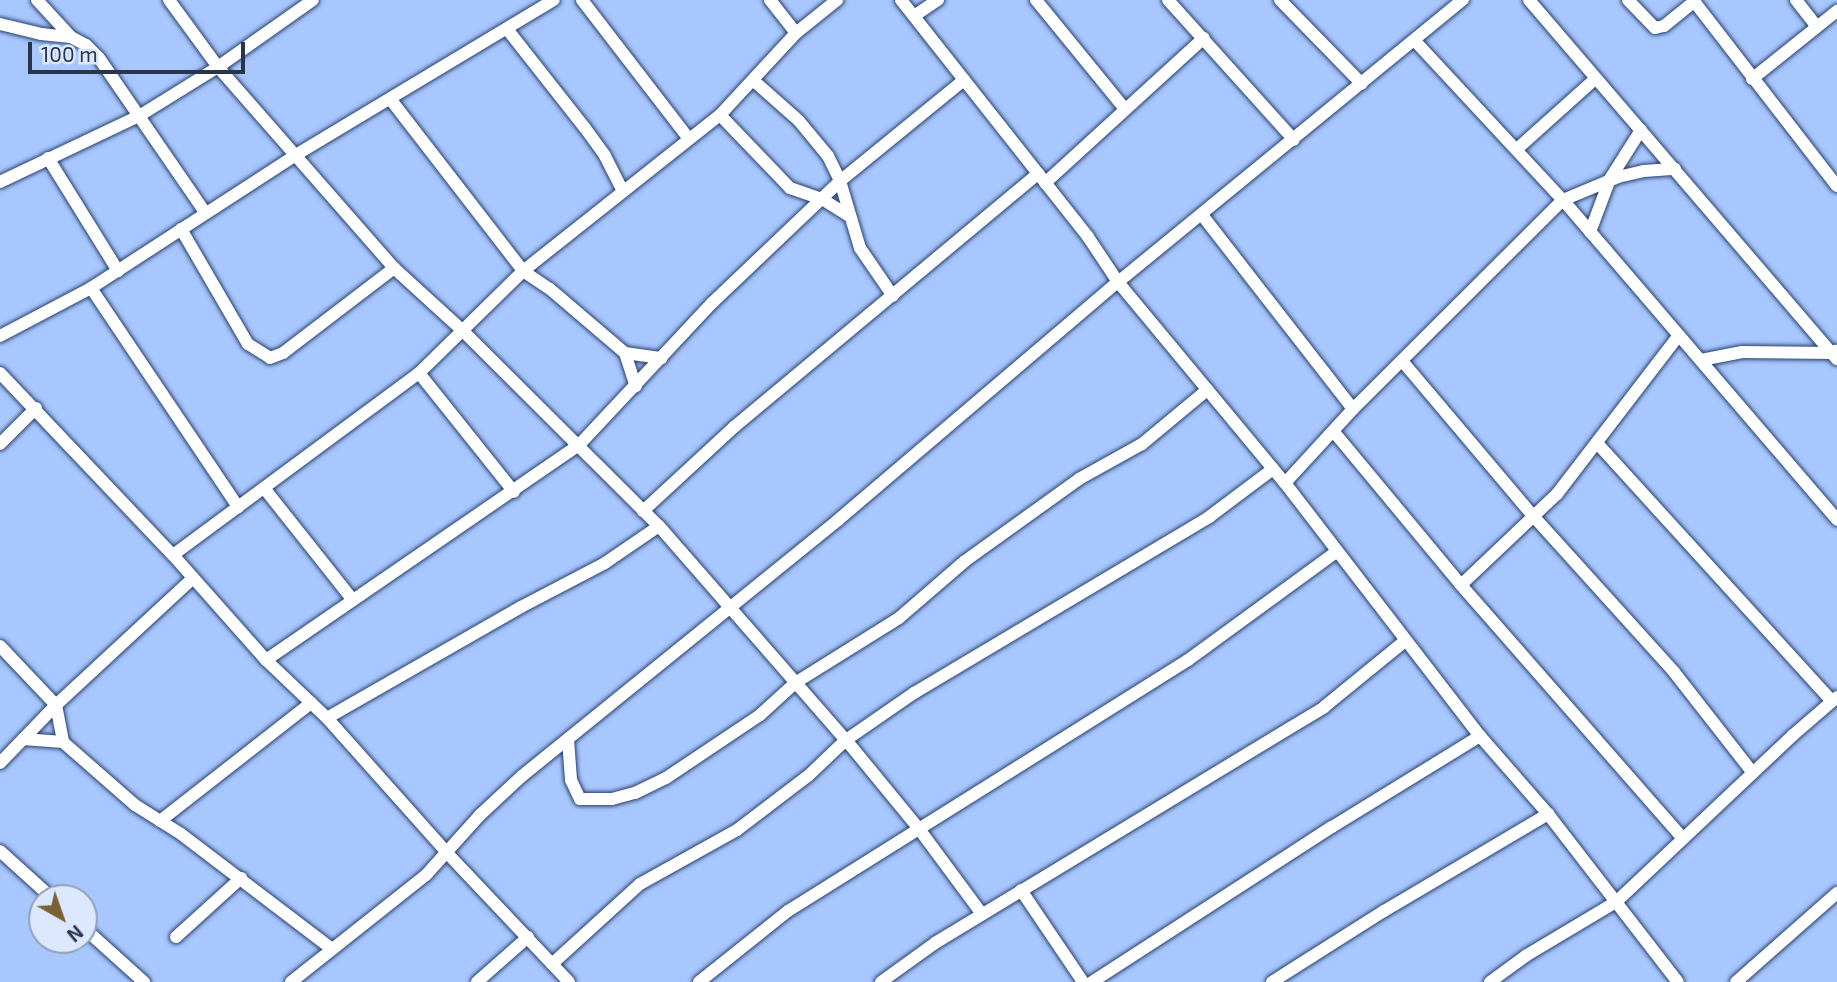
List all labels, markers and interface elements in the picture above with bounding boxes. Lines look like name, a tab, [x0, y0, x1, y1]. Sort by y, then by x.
scale bar	[32, 28, 248, 72]
text: 100 m	[41, 41, 98, 66]
north arrow	[28, 884, 98, 954]
text: N	[63, 921, 88, 947]

